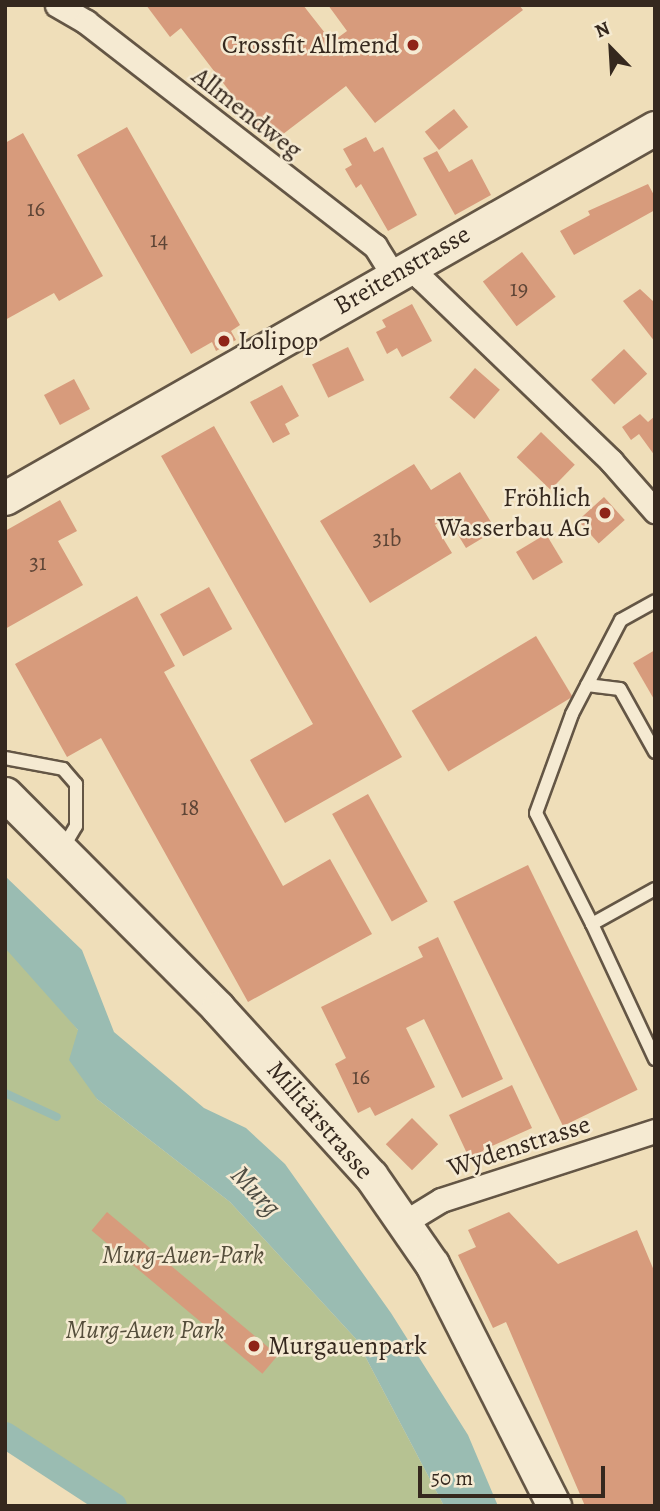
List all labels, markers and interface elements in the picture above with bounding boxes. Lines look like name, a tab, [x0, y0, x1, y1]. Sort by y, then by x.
north arrow	[576, 14, 646, 84]
text: N	[591, 15, 614, 45]
place label: Crossfit Allmend	[222, 29, 399, 61]
marker: Crossfit Allmend	[405, 37, 421, 53]
street label: Allmendweg	[186, 60, 308, 166]
house number: 16	[27, 195, 45, 223]
street label: Breitenstrasse	[328, 219, 476, 321]
house number: 14	[150, 226, 168, 254]
house number: 19	[510, 275, 528, 303]
place label: Lolipop	[238, 325, 318, 357]
marker: Lolipop	[216, 333, 232, 349]
place label: Fröhlich Wasserbau AG	[437, 482, 591, 544]
marker: Fröhlich Wasserbau AG	[597, 505, 613, 521]
house number: 31b	[372, 525, 402, 553]
house number: 31	[29, 549, 47, 577]
house number: 18	[180, 794, 200, 822]
street label: Militärstrasse	[260, 1054, 380, 1186]
house number: 16	[352, 1063, 370, 1091]
street label: Wydenstrasse	[444, 1108, 594, 1184]
water label: Murg	[224, 1158, 288, 1224]
park label: Murg-Auen-Park	[102, 1239, 264, 1271]
park label: Murg-Auen Park	[65, 1314, 225, 1346]
place label: Murgauenpark	[268, 1330, 427, 1362]
marker: Murgauenpark	[246, 1338, 262, 1354]
scale bar	[422, 1452, 609, 1496]
text: 50 m	[431, 1464, 473, 1492]

